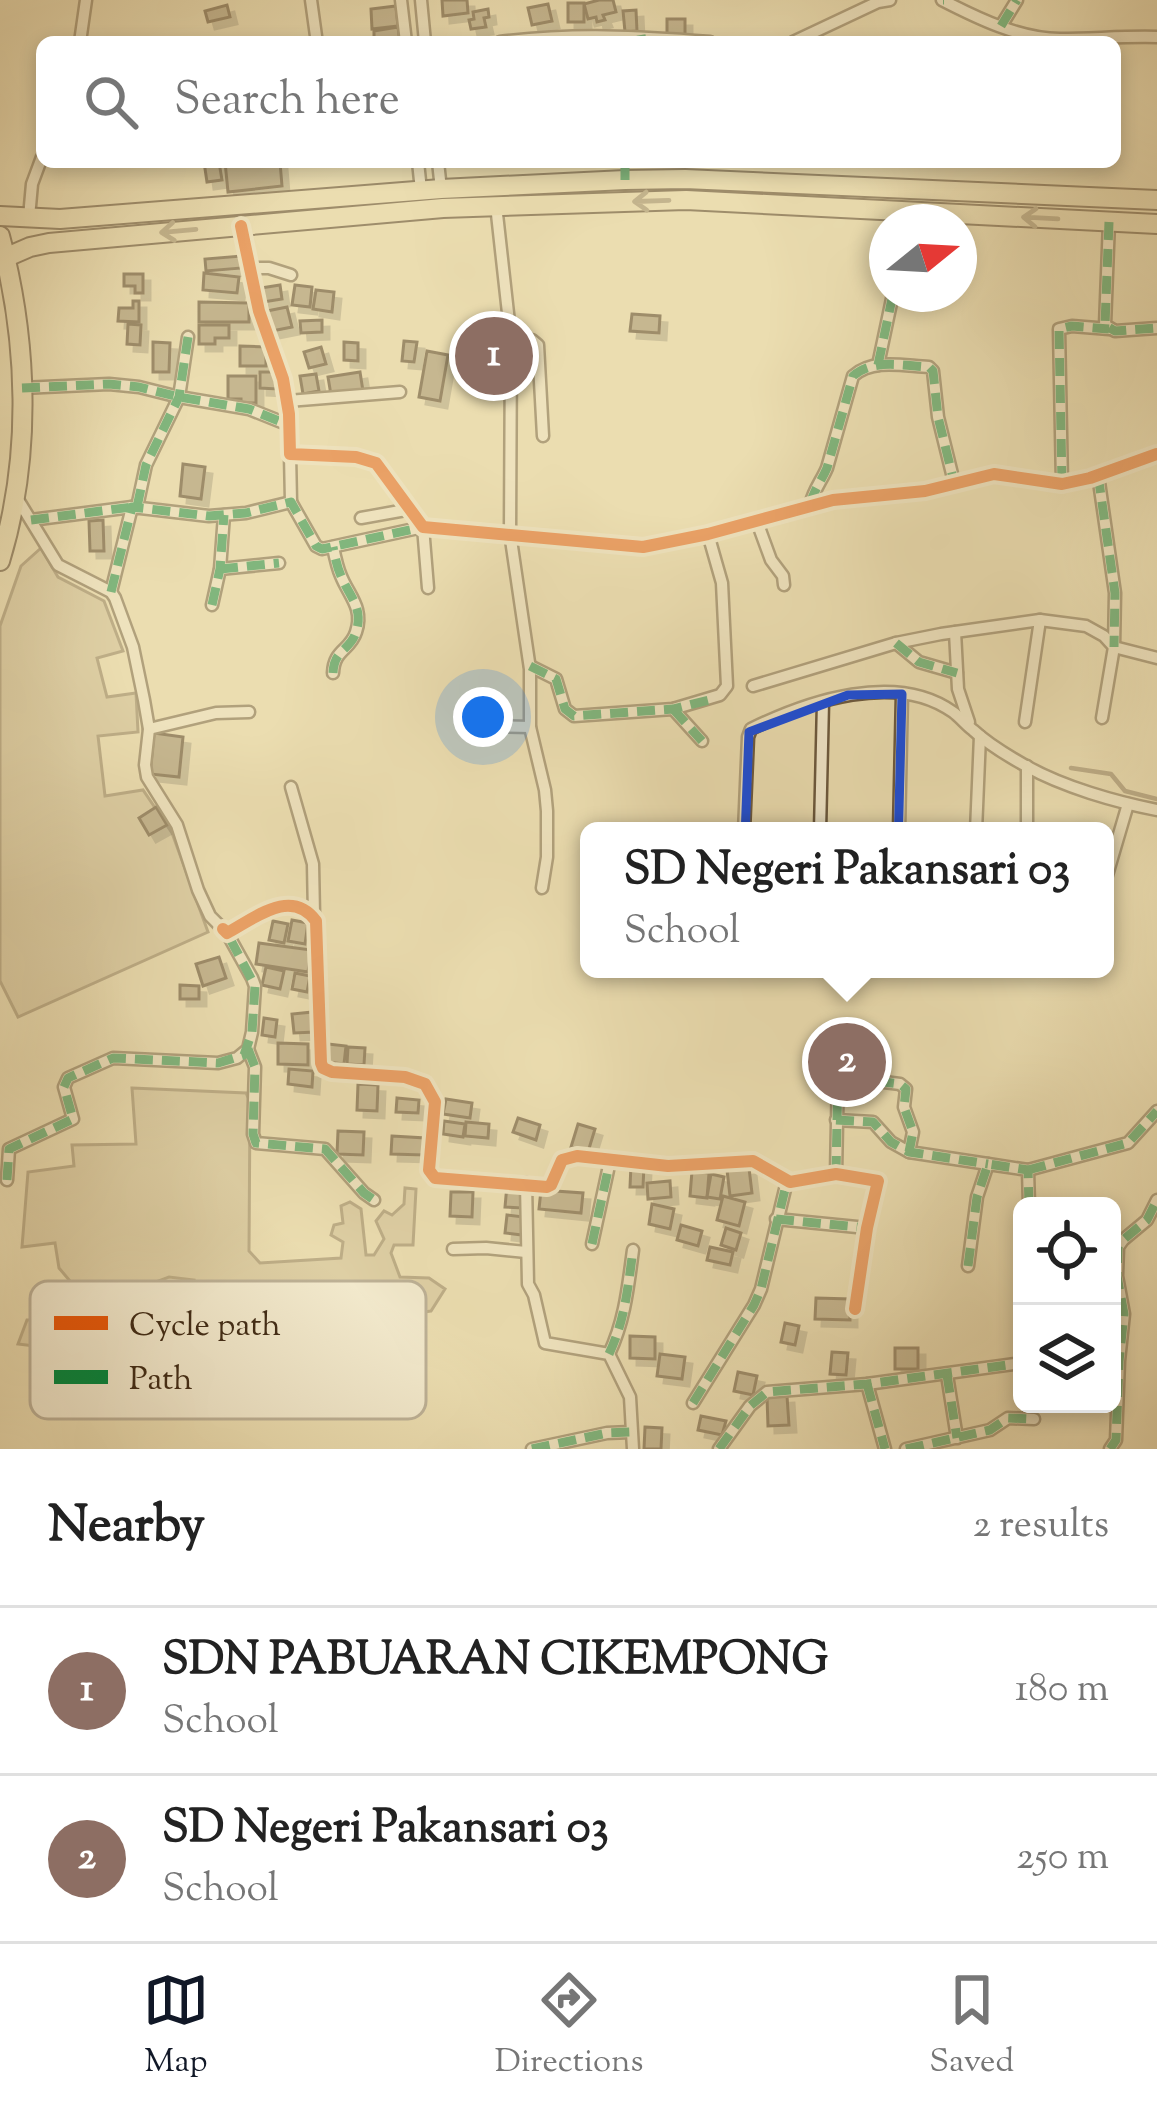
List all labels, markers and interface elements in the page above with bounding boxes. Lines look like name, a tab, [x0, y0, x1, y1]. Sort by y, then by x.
search box	[36, 36, 1121, 168]
icon: search	[78, 69, 144, 135]
text: Search here	[174, 70, 400, 135]
one-way arrow	[632, 189, 671, 212]
north arrow	[869, 204, 977, 312]
one-way arrow	[1021, 206, 1060, 229]
one-way arrow	[159, 220, 198, 243]
pin: 1	[455, 311, 533, 401]
your location	[453, 687, 513, 747]
popup	[580, 822, 1114, 978]
text: SD Negeri Pakansari 03	[624, 840, 1070, 905]
text: School	[624, 905, 740, 961]
pin: 2	[808, 1017, 886, 1107]
map controls	[1013, 1197, 1121, 1413]
button: locate	[1013, 1197, 1121, 1305]
legend	[30, 1281, 426, 1419]
text: Cycle path	[129, 1303, 281, 1351]
button: layers	[1013, 1305, 1121, 1413]
text: Path	[129, 1357, 193, 1405]
text: Nearby	[48, 1491, 205, 1564]
text: 2 results	[973, 1499, 1109, 1555]
text: SDN PABUARAN CIKEMPONG	[162, 1630, 828, 1695]
text: 1	[80, 1663, 94, 1719]
text: 180 m	[1015, 1663, 1109, 1719]
text: School	[162, 1695, 279, 1751]
text: SD Negeri Pakansari 03	[162, 1798, 609, 1863]
text: 2	[78, 1831, 96, 1887]
text: 250 m	[1016, 1831, 1109, 1887]
text: School	[162, 1863, 279, 1919]
tab: Map	[143, 1967, 209, 2087]
tab: Directions	[495, 1967, 644, 2087]
tab: Saved	[929, 1967, 1014, 2087]

